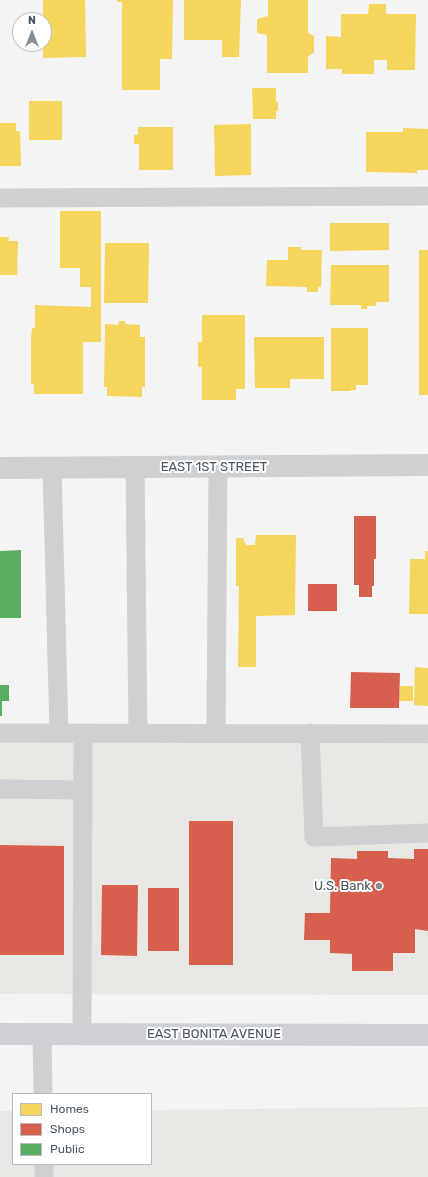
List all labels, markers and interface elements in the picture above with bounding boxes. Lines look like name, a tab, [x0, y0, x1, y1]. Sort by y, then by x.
north arrow	[12, 12, 52, 52]
text: N	[28, 14, 36, 27]
street label: EAST 1ST STREET	[161, 459, 267, 475]
place label: U.S. Bank	[314, 878, 371, 894]
marker: U.S. Bank	[374, 881, 384, 891]
street label: EAST BONITA AVENUE	[147, 1026, 281, 1042]
legend	[12, 1093, 152, 1165]
text: Homes	[50, 1102, 89, 1116]
text: Shops	[50, 1122, 85, 1136]
text: Public	[50, 1142, 85, 1156]

